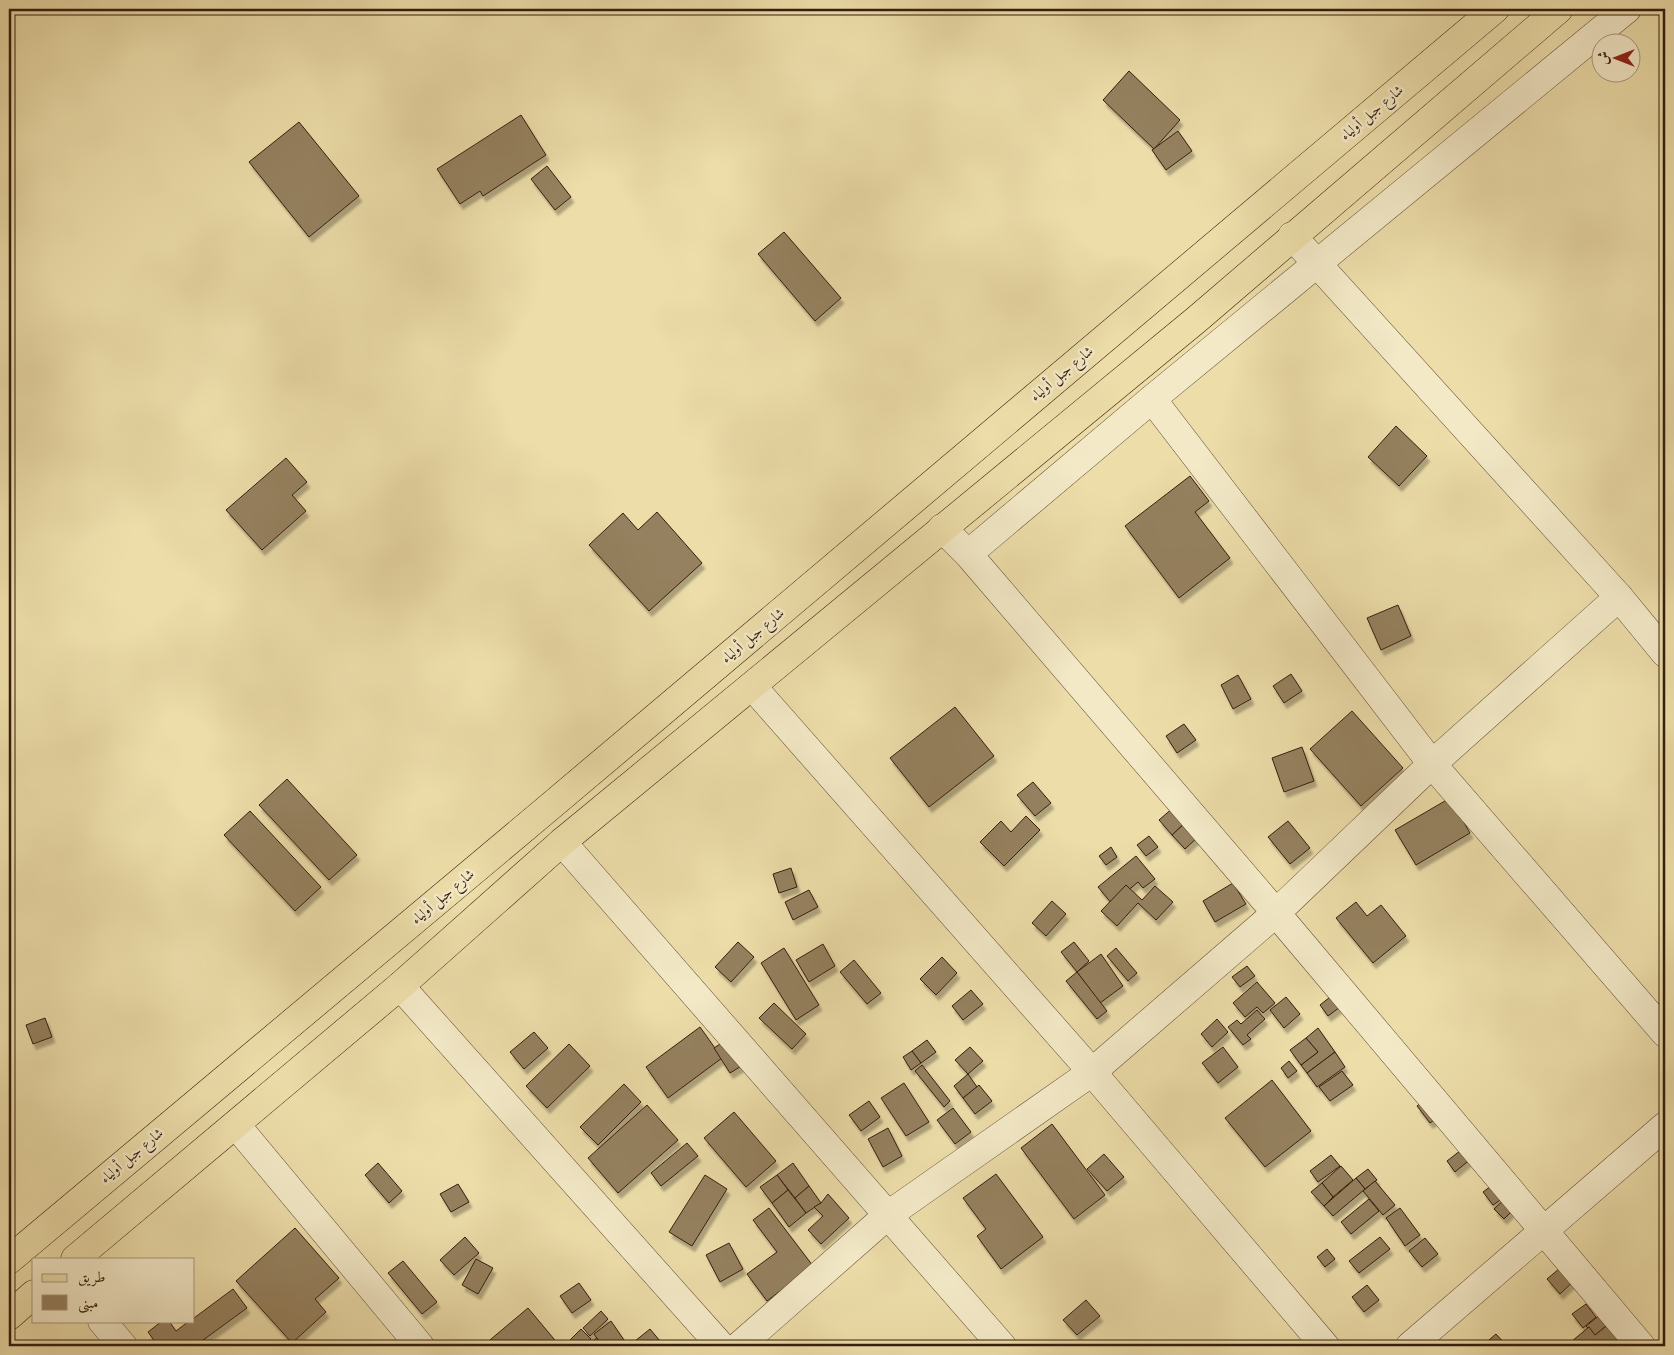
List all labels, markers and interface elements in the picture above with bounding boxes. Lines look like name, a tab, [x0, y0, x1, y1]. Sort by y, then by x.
north arrow	[1592, 32, 1642, 82]
text: ش	[1597, 51, 1611, 65]
street label: شارع جبل أولياء	[1335, 80, 1409, 146]
street label: شارع جبل أولياء	[1025, 341, 1099, 407]
street label: شارع جبل أولياء	[716, 603, 790, 669]
street label: شارع جبل أولياء	[406, 864, 480, 930]
street label: شارع جبل أولياء	[95, 1123, 169, 1189]
legend	[32, 1258, 195, 1322]
text: طريق	[78, 1271, 105, 1287]
text: مبنى	[78, 1297, 98, 1314]

